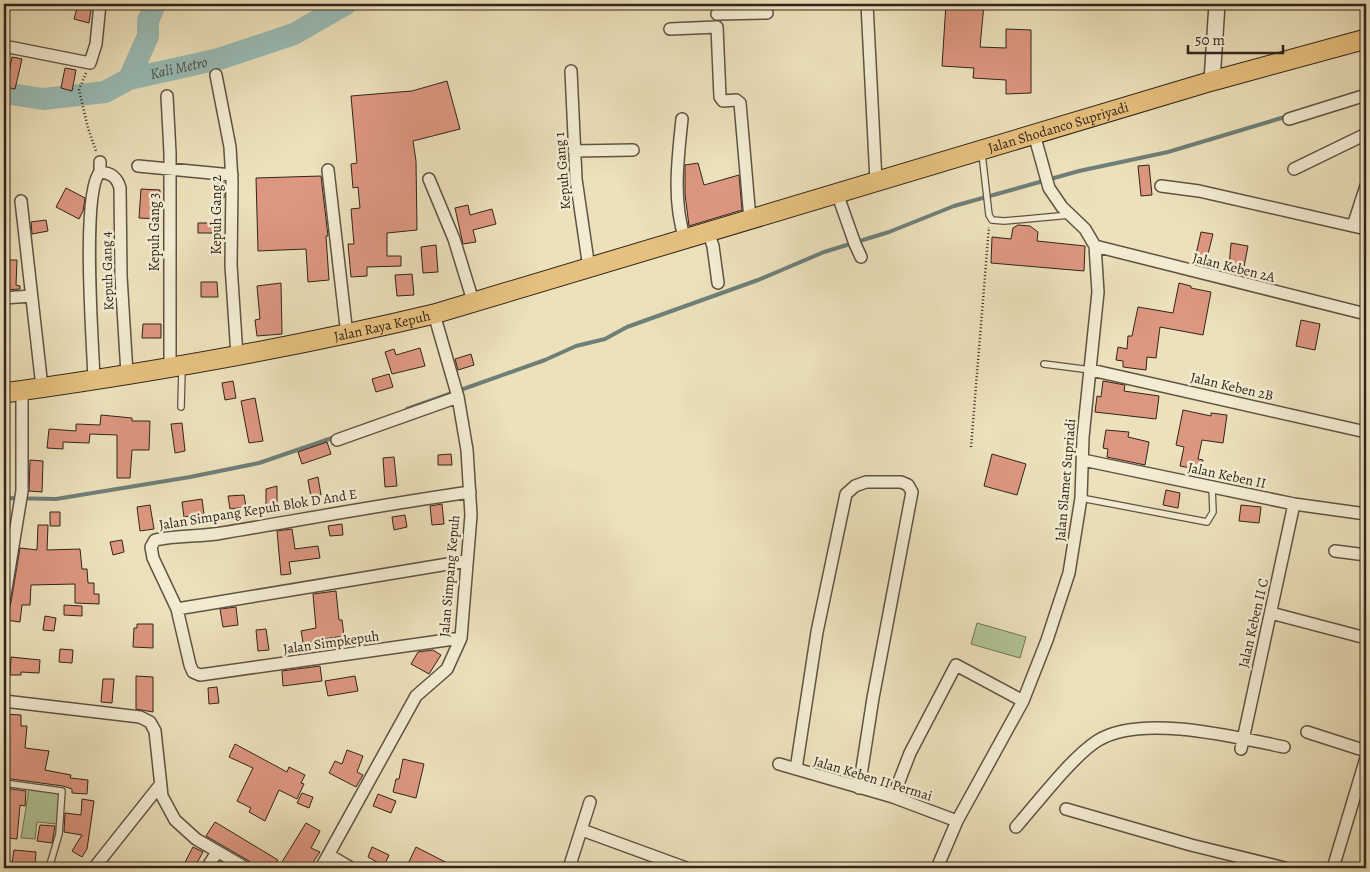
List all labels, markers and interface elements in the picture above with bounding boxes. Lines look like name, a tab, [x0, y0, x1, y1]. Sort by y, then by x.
scale bar	[1188, 22, 1282, 54]
text: 50 m	[1195, 30, 1225, 50]
water label: Kali Metro	[148, 52, 209, 84]
street label: Jalan Shodanco Supriyadi	[986, 97, 1131, 158]
street label: Kepuh Gang 1	[550, 131, 575, 211]
street label: Kepuh Gang 2	[207, 175, 226, 255]
street label: Kepuh Gang 3	[145, 192, 164, 271]
street label: Kepuh Gang 4	[97, 231, 118, 311]
street label: Jalan Keben 2A	[1191, 248, 1278, 287]
street label: Jalan Raya Kepuh	[332, 306, 433, 346]
street label: Jalan Keben 2B	[1189, 368, 1275, 405]
street label: Jalan Slamet Supriadi	[1051, 418, 1080, 542]
street label: Jalan Keben II	[1186, 458, 1268, 493]
street label: Jalan Simpang Kepuh Blok D And E	[158, 484, 359, 535]
street label: Jalan Simpang Kepuh	[435, 514, 464, 638]
street label: Jalan Keben II C	[1234, 576, 1273, 670]
street label: Jalan Simpkepuh	[282, 626, 381, 659]
street label: Jalan Keben II Permai	[811, 751, 935, 806]

